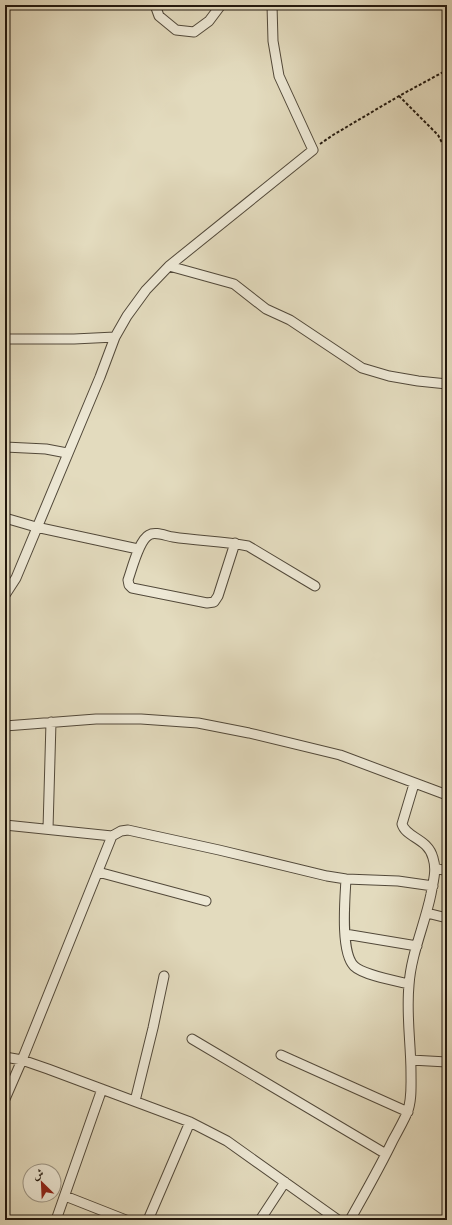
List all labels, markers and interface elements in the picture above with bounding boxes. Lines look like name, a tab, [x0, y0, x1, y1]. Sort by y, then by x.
north arrow	[22, 1163, 62, 1203]
text: ش	[31, 1166, 46, 1183]

